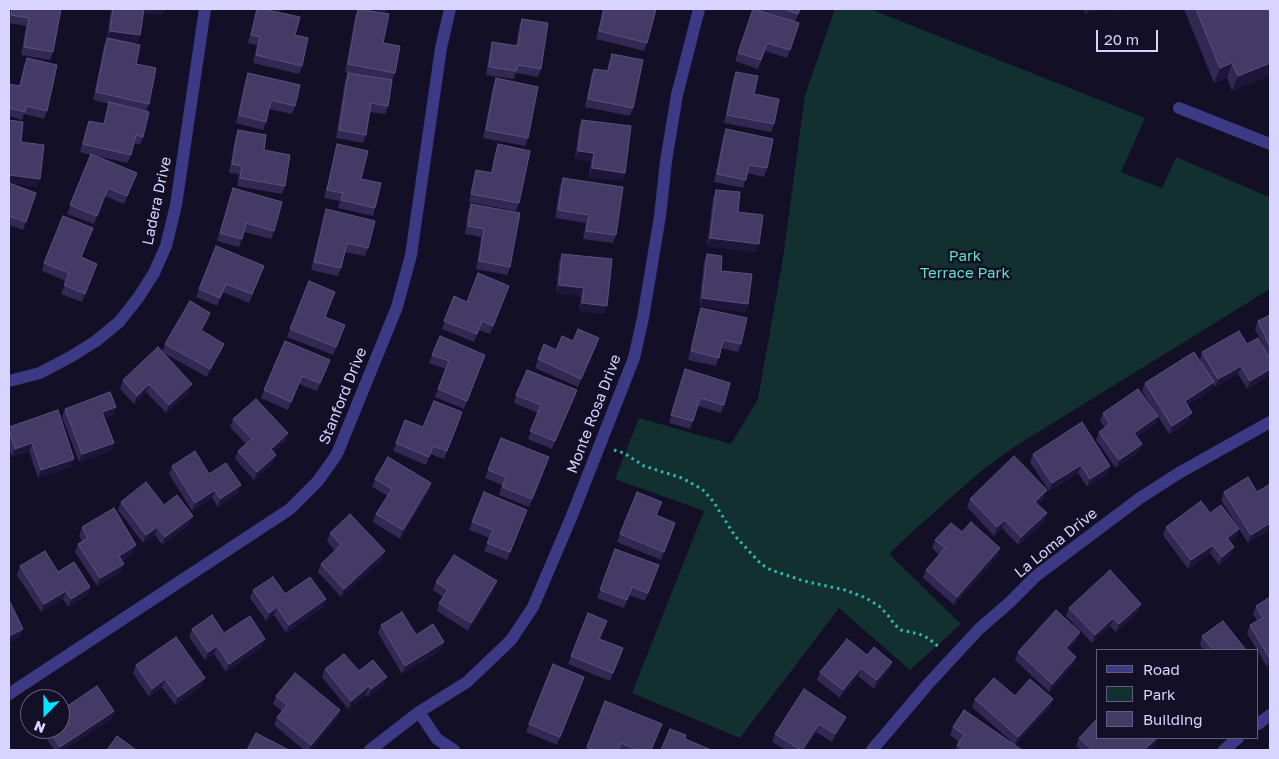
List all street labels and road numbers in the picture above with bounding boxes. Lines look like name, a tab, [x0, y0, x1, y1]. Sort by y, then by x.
street label: Ladera Drive	[139, 155, 175, 247]
street label: Stanford Drive	[315, 345, 371, 447]
street label: Monte Rosa Drive	[563, 352, 625, 476]
street label: La Loma Drive	[1011, 504, 1101, 582]

